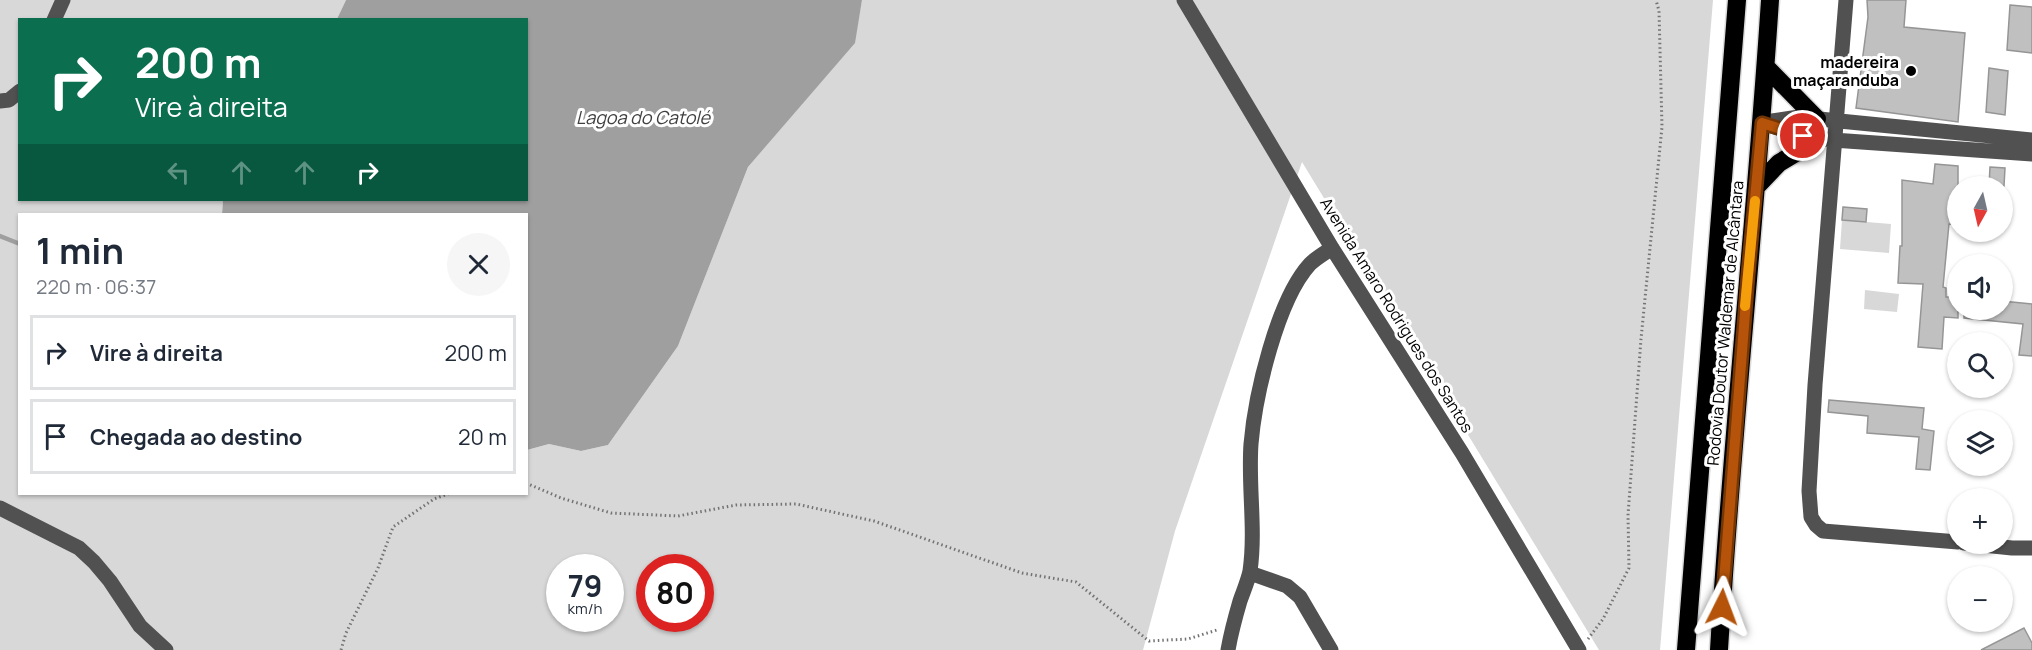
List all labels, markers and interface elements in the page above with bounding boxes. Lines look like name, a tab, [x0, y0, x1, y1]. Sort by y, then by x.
text: 200 m	[135, 33, 261, 91]
icon: right	[36, 42, 114, 120]
place label: madereira maçaranduba	[1793, 51, 1899, 91]
marker: madereira maçaranduba	[1904, 64, 1918, 78]
text: Vire à direita	[135, 88, 288, 125]
water label: Lagoa do Catolé	[576, 105, 712, 129]
pin	[1777, 110, 1828, 161]
icon: arrive	[1786, 119, 1819, 152]
icon: left	[162, 156, 195, 189]
icon: ahead	[225, 156, 258, 189]
icon: ahead	[288, 156, 321, 189]
icon: right	[351, 156, 384, 189]
north arrow	[1947, 176, 2013, 242]
map controls	[1947, 176, 2013, 632]
street label: Rodovia Doutor Waldemar de Alcântara	[1702, 180, 1748, 466]
street label: Avenida Amaro Rodrigues dos Santos	[1315, 193, 1479, 437]
text: 1 min	[36, 226, 124, 275]
button: close	[447, 233, 510, 296]
button: sound	[1947, 254, 2013, 320]
text: 220 m · 06:37	[36, 273, 156, 300]
button: search	[1947, 332, 2013, 398]
icon: right	[39, 336, 72, 369]
text: Vire à direita	[90, 338, 223, 368]
text: 200 m	[445, 338, 507, 368]
button: layers	[1947, 410, 2013, 476]
icon: arrive	[39, 420, 72, 453]
text: Chegada ao destino	[90, 422, 302, 452]
text: 20 m	[458, 422, 507, 452]
button: +	[1947, 488, 2013, 554]
speed limit sign: 80	[636, 554, 714, 632]
text: 79	[568, 565, 602, 606]
button: −	[1947, 566, 2013, 632]
position arrow	[1690, 575, 1754, 639]
text: km/h	[568, 598, 602, 619]

